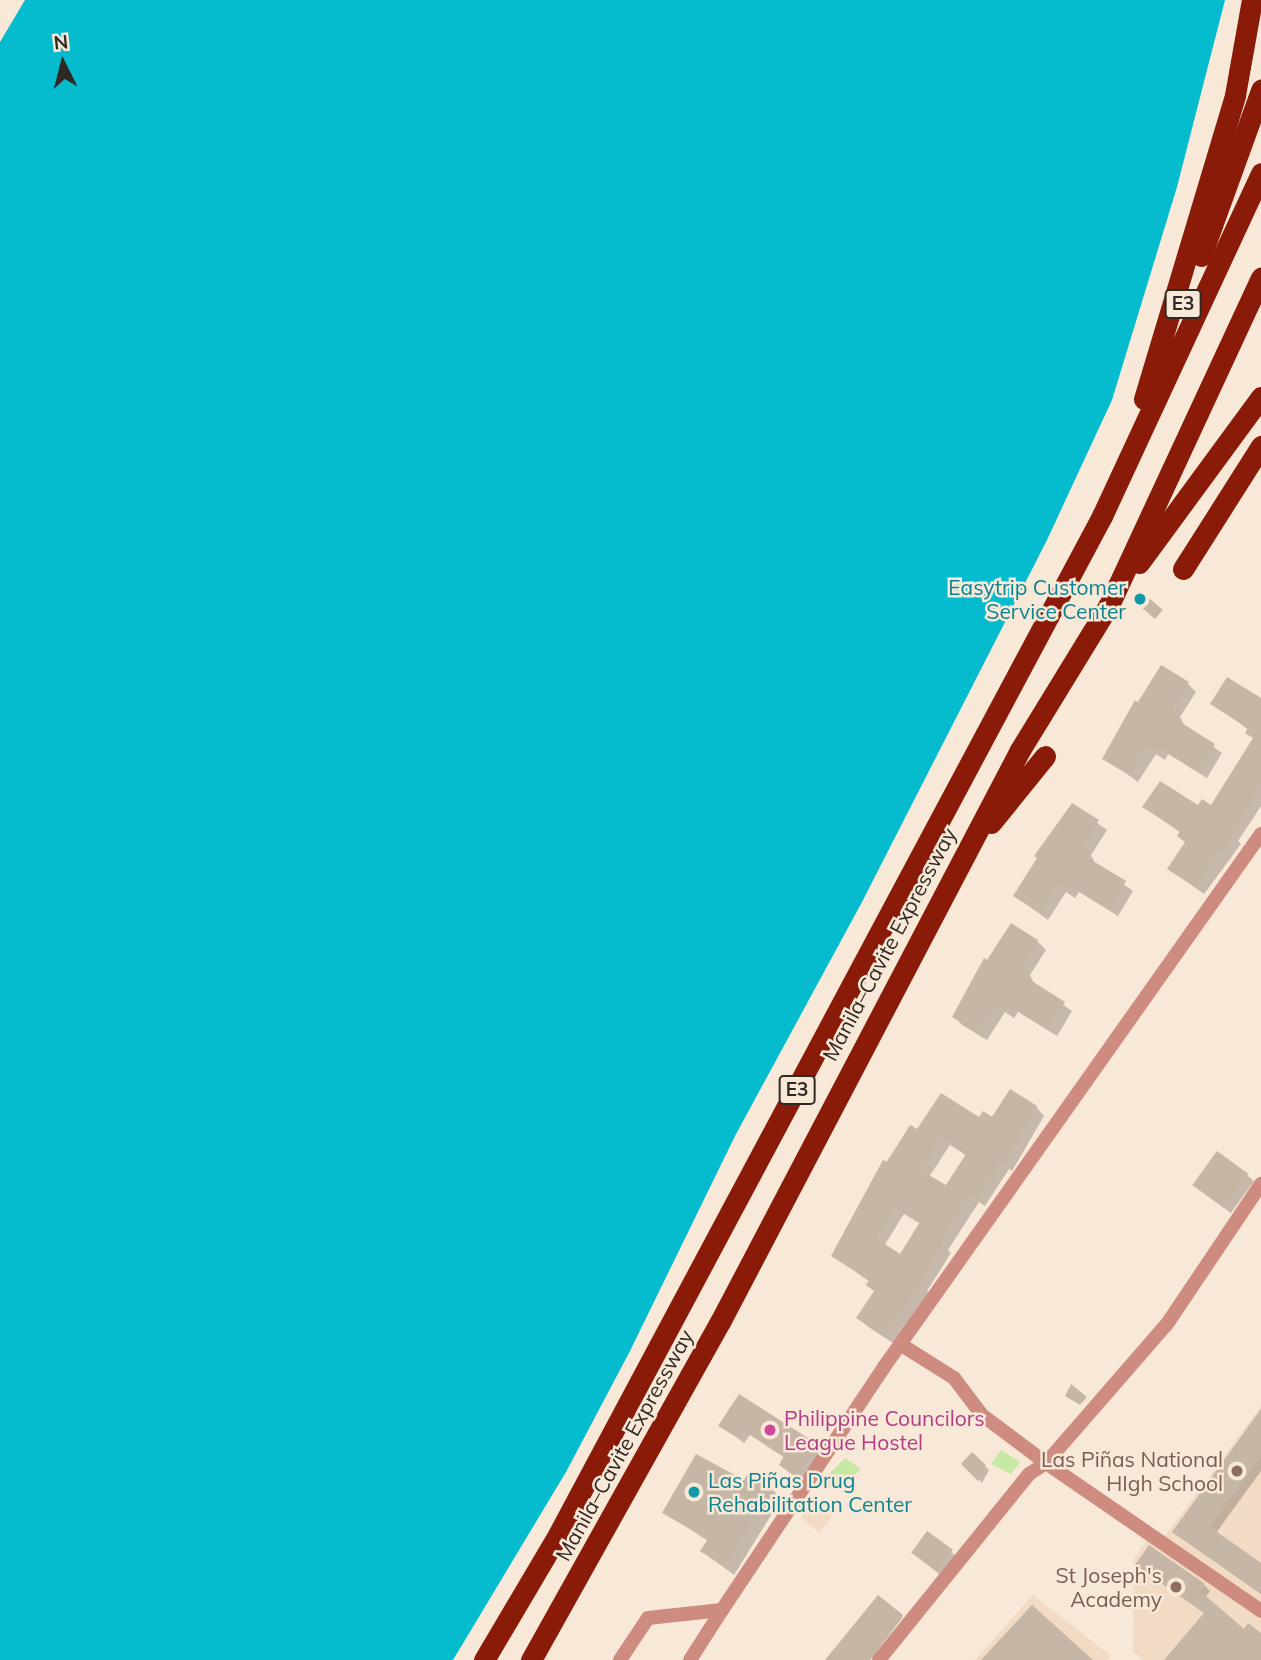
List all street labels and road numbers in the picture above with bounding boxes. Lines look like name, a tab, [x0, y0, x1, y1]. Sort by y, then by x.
road number: E3	[1164, 288, 1202, 320]
street label: Manila–Cavite Expressway	[817, 823, 961, 1065]
road number: E3	[778, 1074, 816, 1106]
street label: Manila–Cavite Expressway	[550, 1325, 698, 1565]

